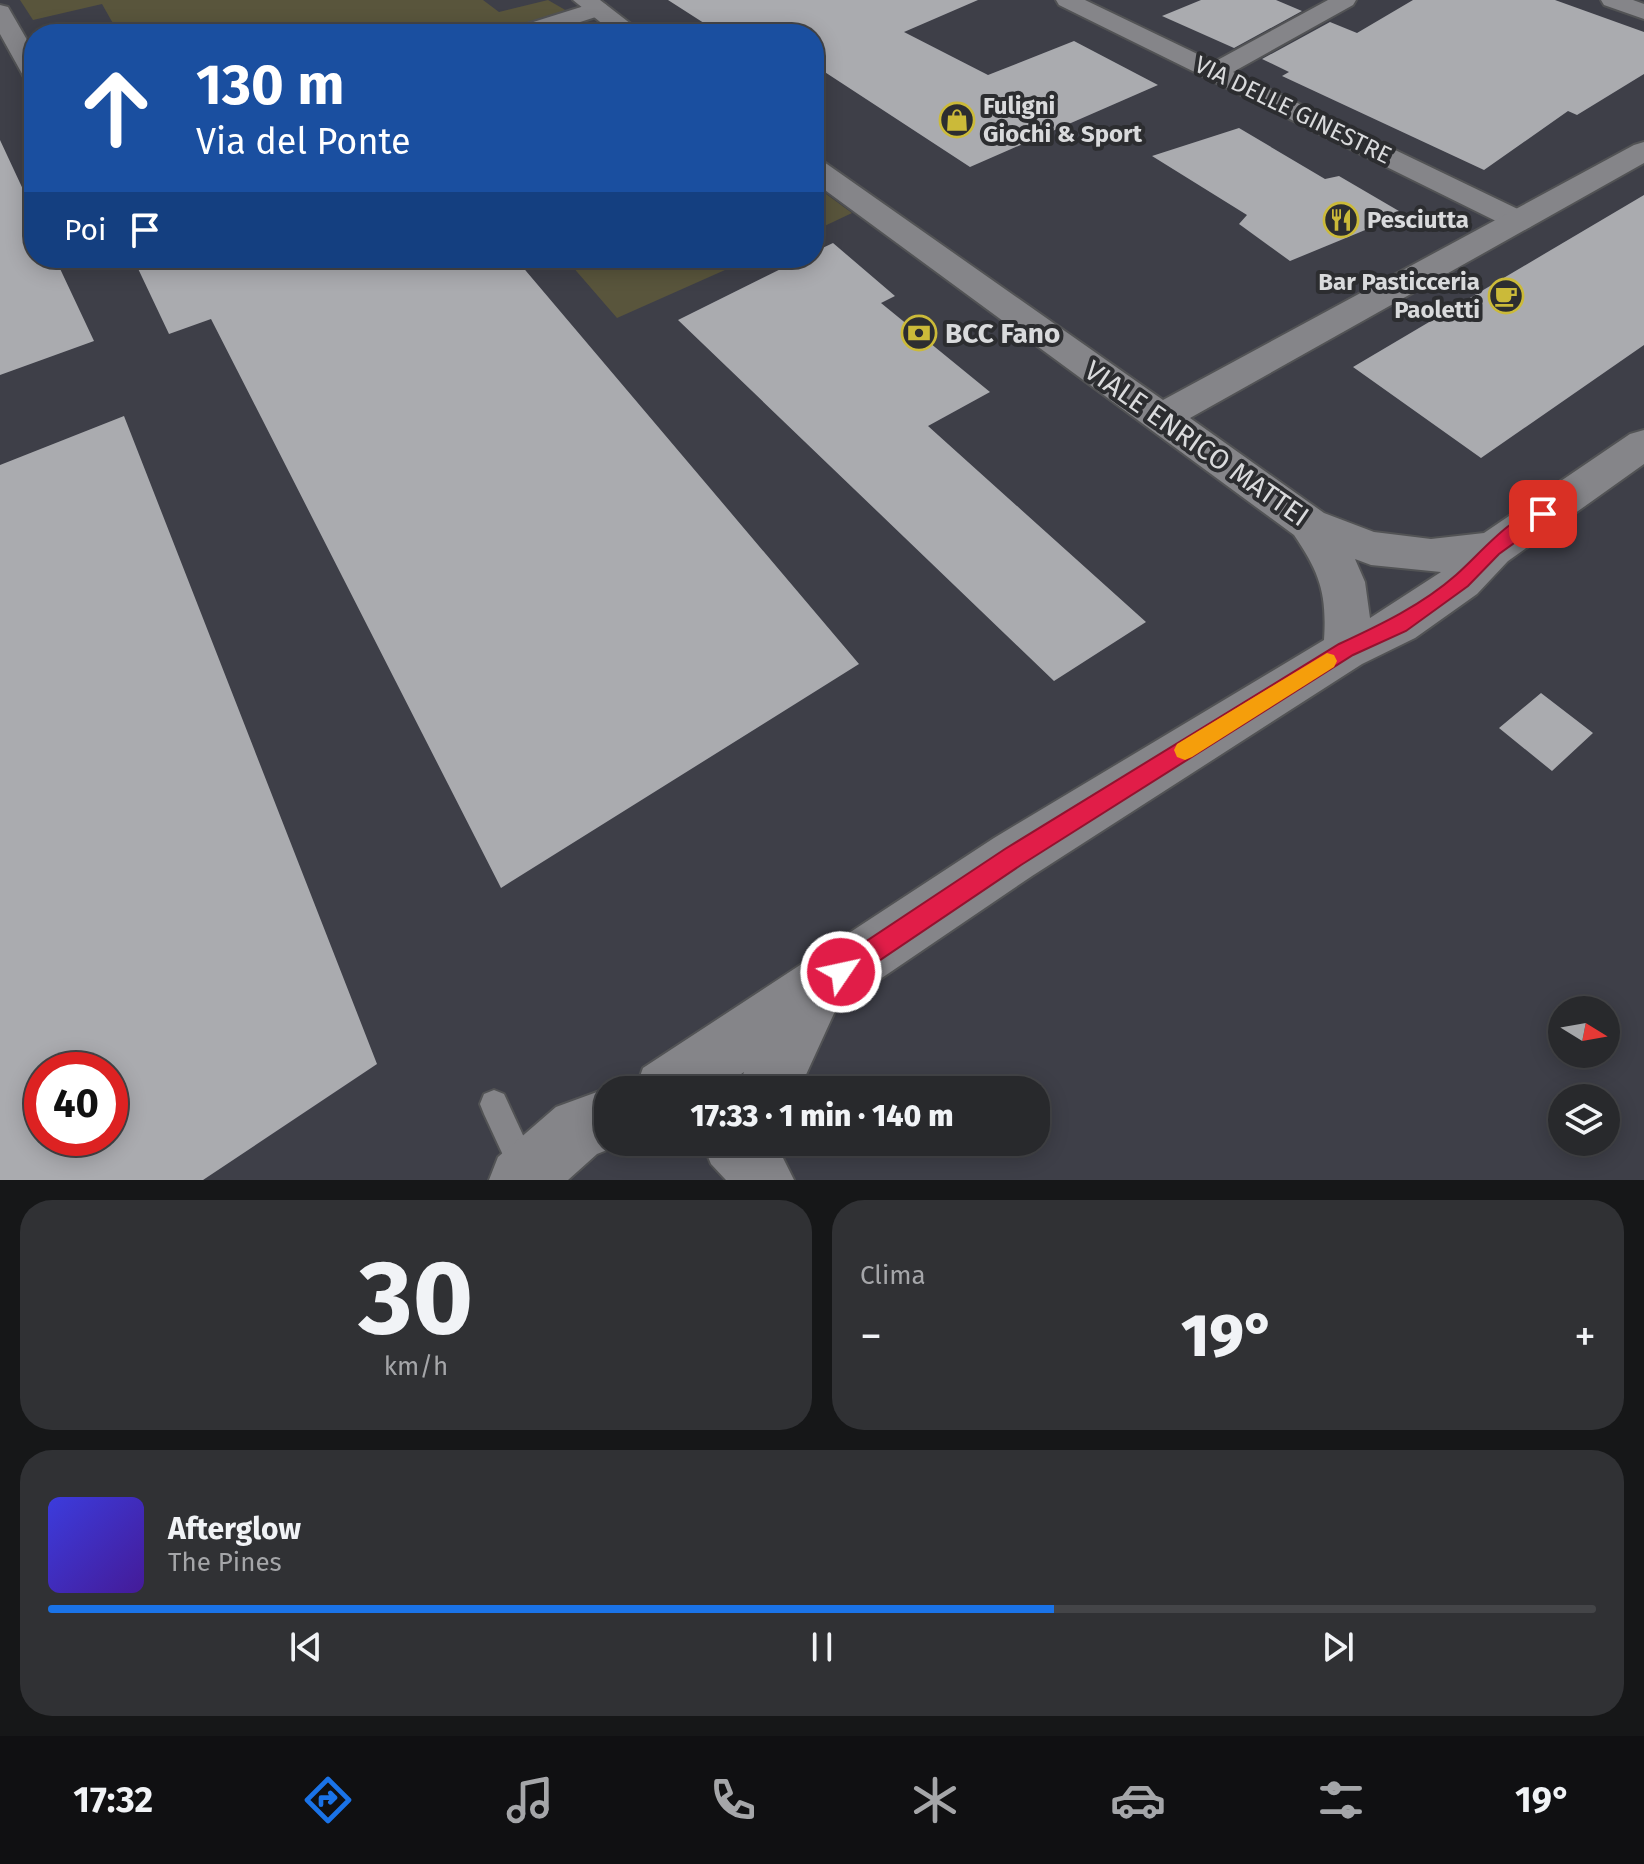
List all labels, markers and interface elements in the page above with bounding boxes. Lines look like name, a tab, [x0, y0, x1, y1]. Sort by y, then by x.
street label: VIA DELLE GINESTRE	[1190, 50, 1396, 170]
text: 130 m	[196, 52, 344, 119]
icon: ahead	[64, 56, 168, 160]
place label: Fuligni Giochi & Sport	[983, 92, 1143, 148]
shop icon: Fuligni Giochi & Sport	[938, 101, 976, 139]
text: Via del Ponte	[196, 120, 411, 164]
restaurant icon: Pesciutta	[1322, 201, 1360, 239]
place label: Pesciutta	[1367, 206, 1469, 234]
icon: arrive	[123, 208, 167, 252]
text: Poi	[64, 212, 107, 248]
place label: Bar Pasticceria Paoletti	[1318, 268, 1480, 324]
cafe icon: Bar Pasticceria Paoletti	[1487, 277, 1525, 315]
bank icon: BCC Fano	[900, 314, 938, 352]
place label: BCC Fano	[945, 317, 1060, 350]
street label: VIALE ENRICO MATTEI	[1078, 354, 1315, 533]
pin	[1509, 480, 1577, 548]
icon: arrive	[1521, 492, 1565, 536]
position arrow	[799, 930, 883, 1014]
north arrow	[1548, 996, 1620, 1068]
map controls	[1548, 996, 1620, 1156]
speed limit sign: 40	[24, 1052, 128, 1156]
button: layers	[1548, 1084, 1620, 1156]
text: 17:33 · 1 min · 140 m	[691, 1098, 953, 1134]
text: 30	[359, 1236, 473, 1361]
text: Clima	[860, 1260, 926, 1291]
text: 19°	[1181, 1300, 1275, 1372]
text: −	[860, 1310, 882, 1363]
text: +	[1574, 1310, 1596, 1363]
text: km/h	[384, 1351, 448, 1382]
text: Afterglow	[168, 1511, 301, 1547]
text: The Pines	[168, 1547, 282, 1578]
icon: previous	[284, 1625, 328, 1669]
icon: pause	[800, 1625, 844, 1669]
icon: next	[1316, 1625, 1360, 1669]
icon: directions	[300, 1772, 356, 1828]
icon: music	[502, 1772, 558, 1828]
icon: phone	[705, 1772, 761, 1828]
icon: climate	[907, 1772, 963, 1828]
icon: car	[1110, 1772, 1166, 1828]
icon: filters	[1313, 1772, 1369, 1828]
text: 17:32	[73, 1778, 153, 1822]
text: 19°	[1515, 1778, 1571, 1822]

